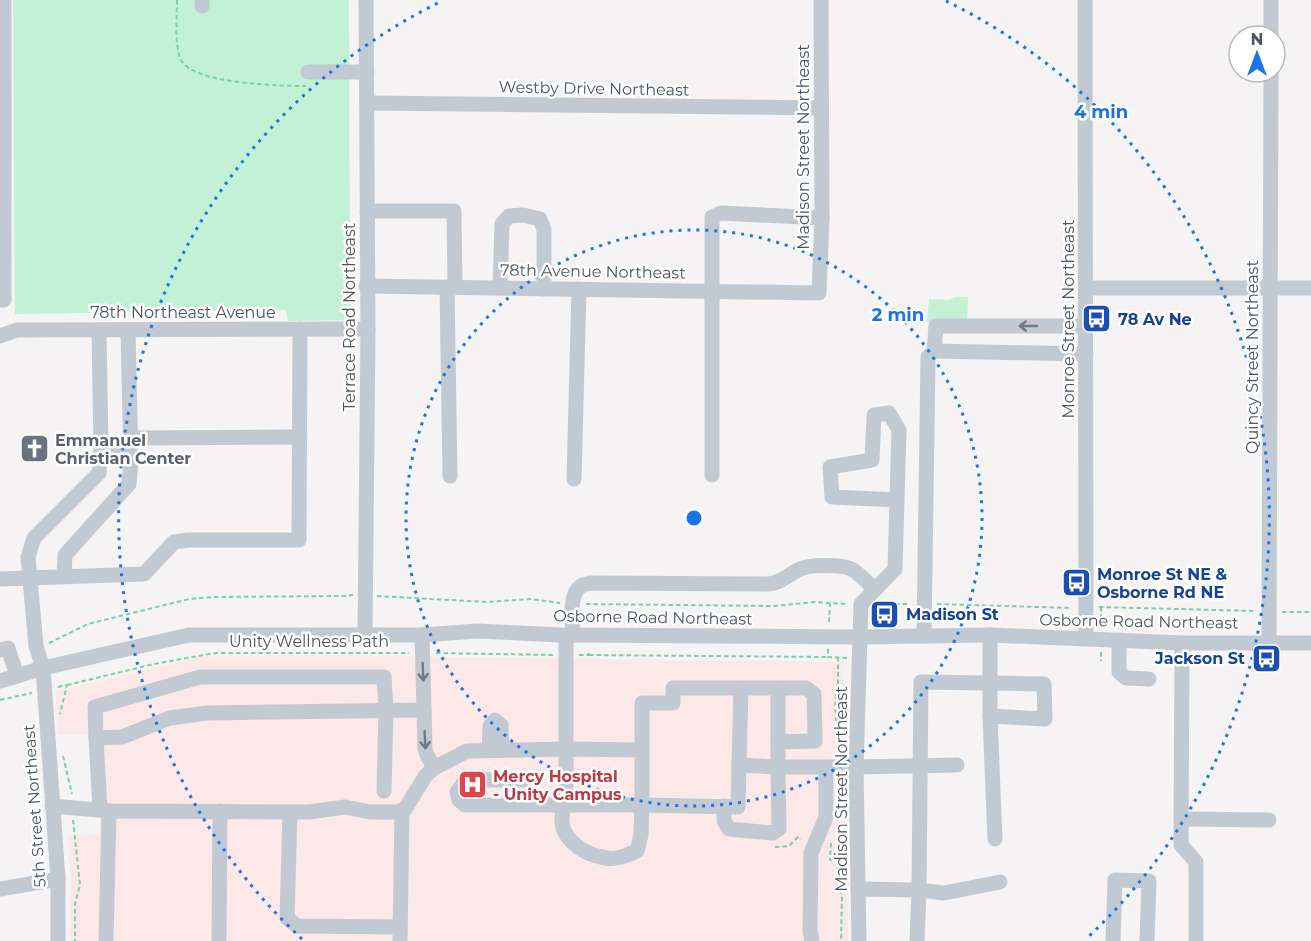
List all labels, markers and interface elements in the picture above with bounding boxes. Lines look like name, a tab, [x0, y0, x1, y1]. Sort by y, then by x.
north arrow	[1227, 24, 1287, 84]
text: N	[1251, 30, 1263, 49]
street label: Madison Street Northeast	[794, 44, 813, 250]
street label: Westby Drive Northeast	[499, 77, 690, 100]
text: 4 min	[1074, 101, 1128, 123]
street label: Monroe Street Northeast	[1059, 219, 1078, 418]
street label: Terrace Road Northeast	[340, 222, 359, 411]
street label: 78th Avenue Northeast	[500, 260, 686, 283]
street label: Quincy Street Northeast	[1243, 260, 1262, 454]
street label: 78th Northeast Avenue	[90, 303, 276, 322]
bus stop icon: 78 Av Ne	[1081, 303, 1113, 335]
text: 2 min	[872, 304, 924, 326]
place label: 78 Av Ne	[1118, 310, 1192, 329]
one-way arrow	[1018, 320, 1038, 332]
place label: Emmanuel Christian Center	[55, 431, 191, 468]
church icon: Emmanuel Christian Center	[18, 433, 50, 465]
centre of rings	[684, 508, 704, 528]
place label: Monroe St NE & Osborne Rd NE	[1097, 565, 1228, 602]
bus stop icon: Monroe St NE & Osborne Rd NE	[1060, 567, 1092, 599]
bus stop icon: Madison St	[869, 598, 901, 630]
place label: Madison St	[906, 605, 999, 624]
street label: Osborne Road Northeast	[553, 606, 753, 629]
street label: Osborne Road Northeast	[1039, 610, 1239, 633]
street label: Unity Wellness Path	[229, 632, 389, 651]
bus stop icon: Jackson St	[1250, 642, 1282, 674]
place label: Jackson St	[1154, 649, 1245, 668]
one-way arrow	[417, 662, 429, 682]
street label: Madison Street Northeast	[832, 686, 851, 892]
street label: 5th Street Northeast	[19, 723, 50, 888]
one-way arrow	[420, 729, 431, 749]
place label: Mercy Hospital - Unity Campus	[493, 767, 622, 804]
hospital icon: Mercy Hospital - Unity Campus	[456, 769, 488, 801]

